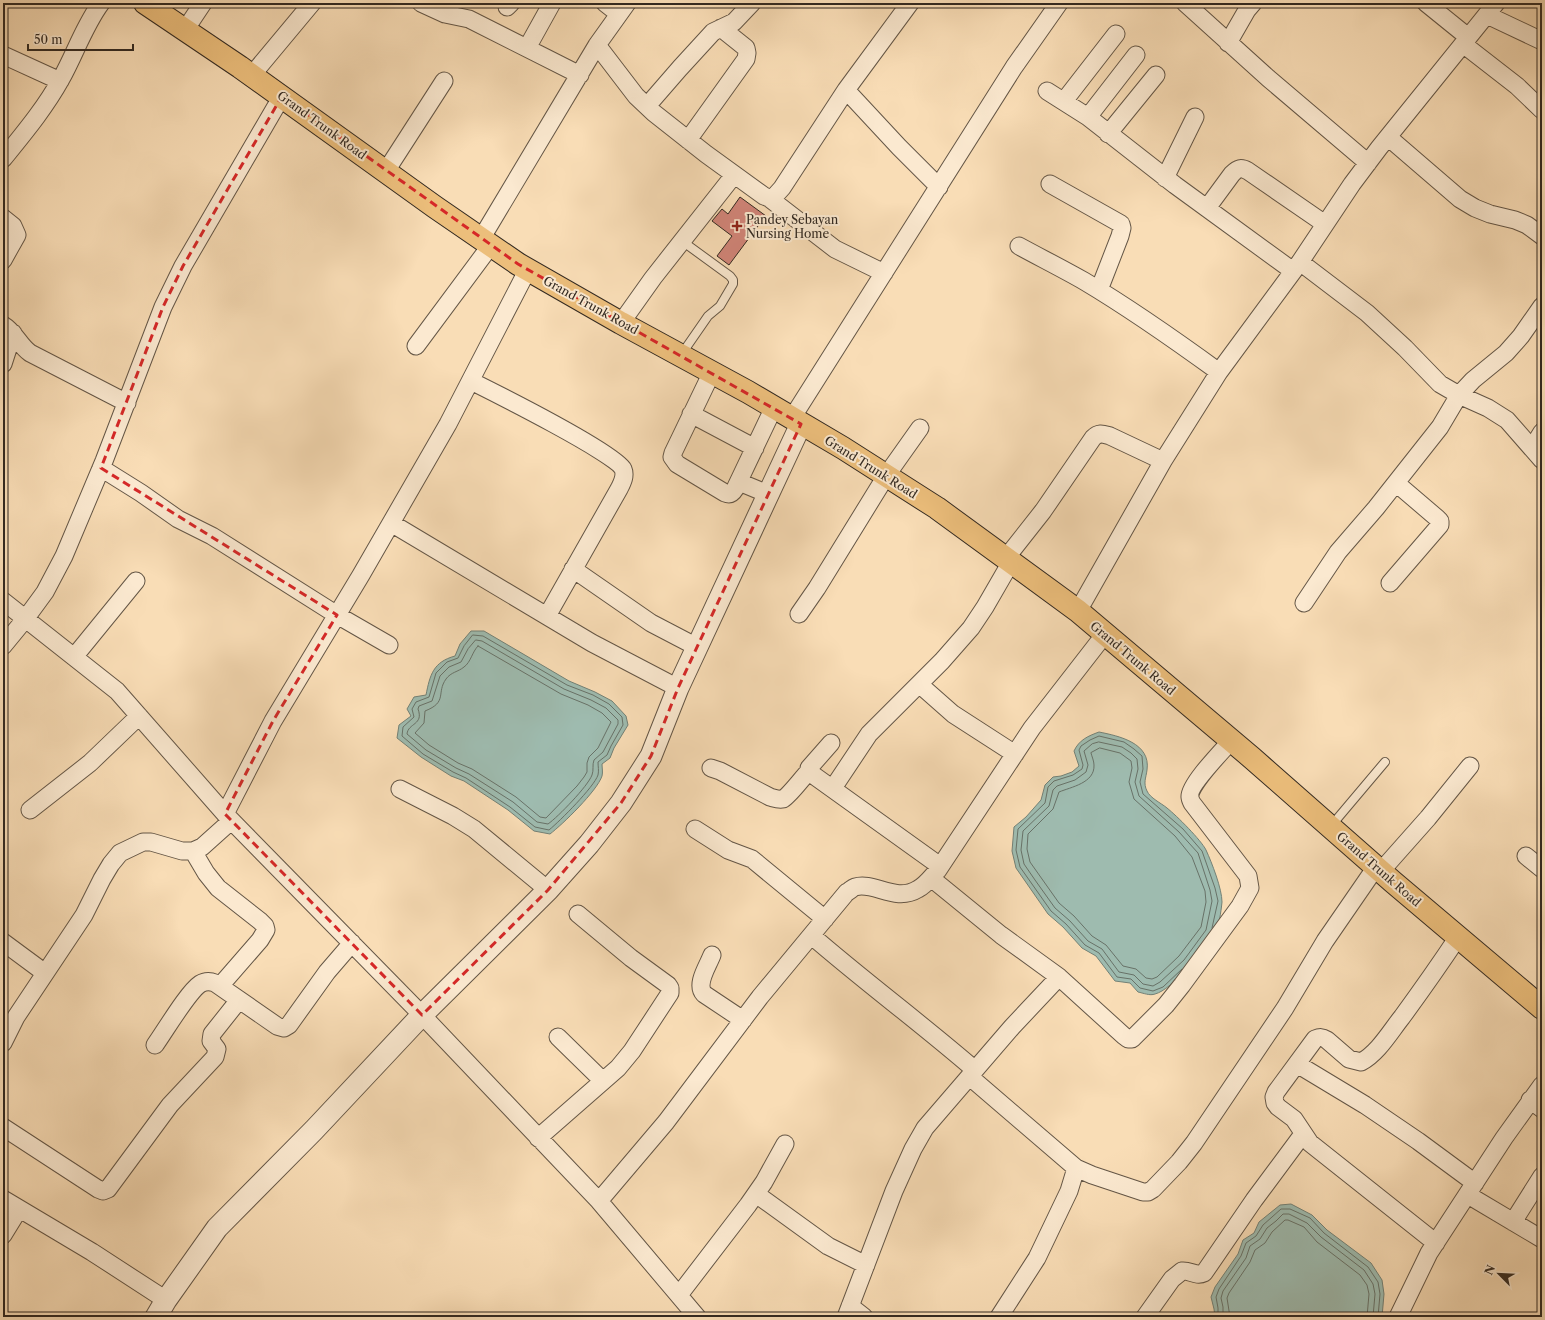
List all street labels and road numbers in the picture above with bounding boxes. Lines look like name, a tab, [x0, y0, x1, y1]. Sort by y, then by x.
street label: Grand Trunk Road	[275, 88, 370, 163]
street label: Grand Trunk Road	[541, 273, 642, 338]
street label: Grand Trunk Road	[822, 432, 921, 502]
street label: Grand Trunk Road	[1087, 618, 1179, 698]
street label: Grand Trunk Road	[1334, 828, 1425, 910]

